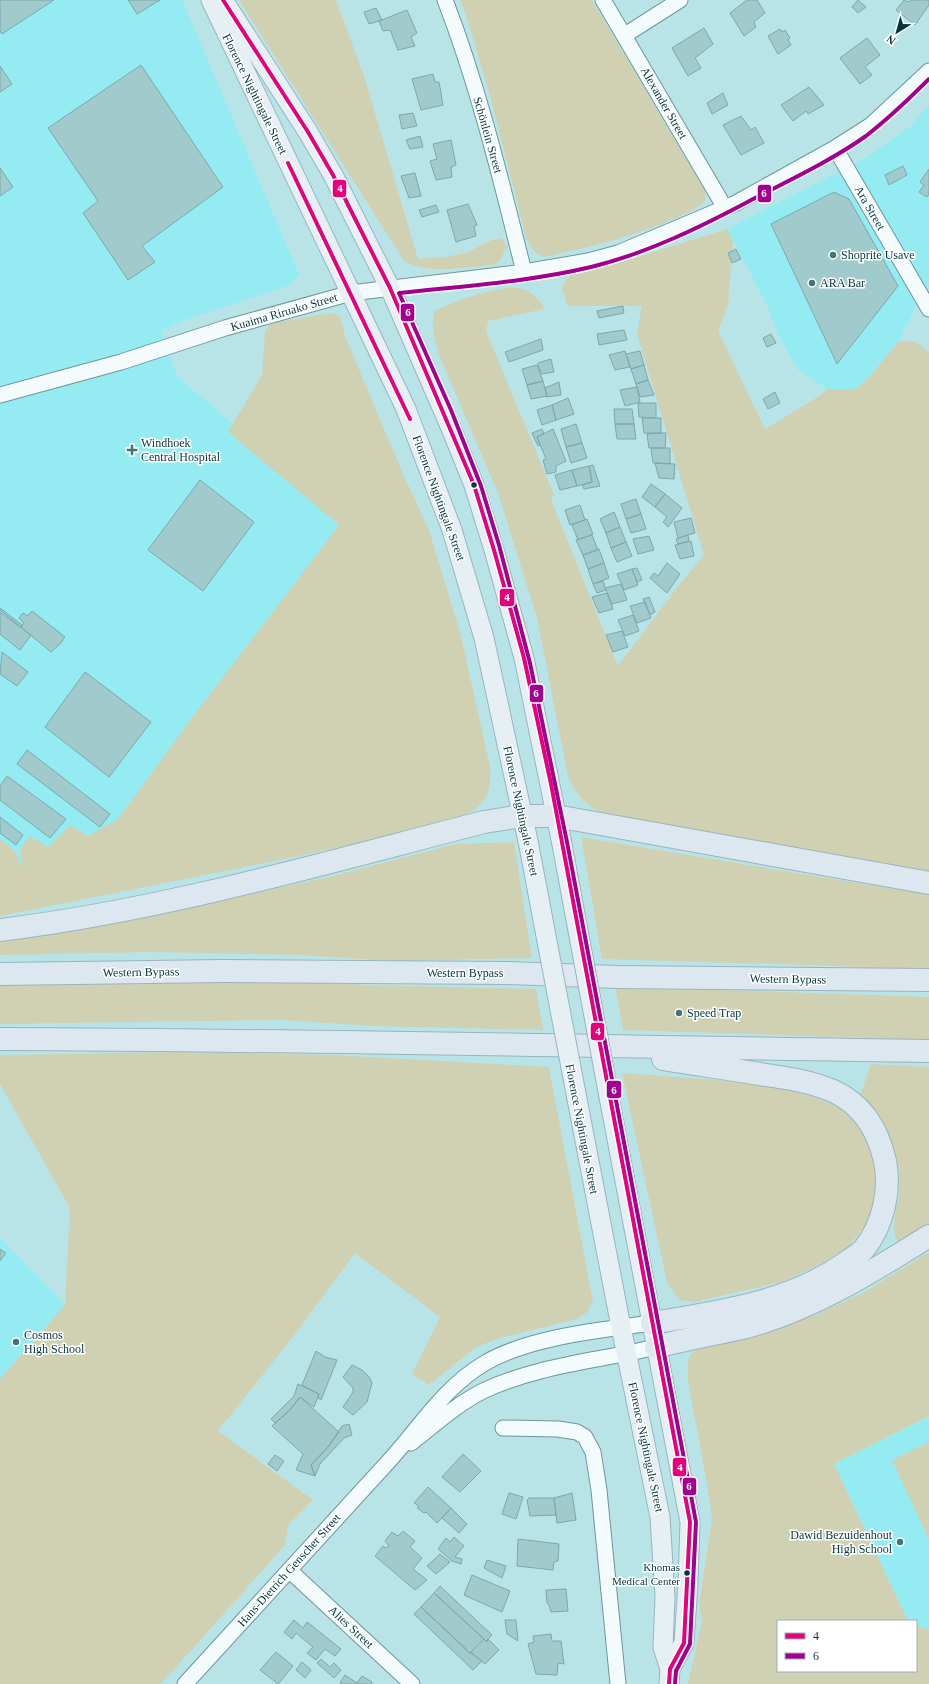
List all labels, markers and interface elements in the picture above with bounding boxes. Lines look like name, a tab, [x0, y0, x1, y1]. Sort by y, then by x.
north arrow	[877, 12, 917, 52]
street label: Florence Nightingale Street	[220, 31, 291, 157]
text: N	[884, 33, 898, 47]
street label: Alexander Street	[638, 64, 691, 142]
street label: Schönlein Street	[470, 95, 506, 176]
line badge: 4	[332, 179, 347, 198]
text: 4	[337, 182, 343, 194]
street label: Ara Street	[852, 183, 889, 233]
line badge: 6	[757, 184, 772, 203]
text: 6	[761, 187, 767, 199]
place label: Shoprite Usave	[841, 248, 915, 262]
marker: Shoprite Usave	[828, 250, 838, 260]
place label: ARA Bar	[820, 276, 865, 290]
marker: ARA Bar	[807, 278, 817, 288]
street label: Kuaima Riruako Street	[229, 290, 340, 334]
line badge: 6	[400, 303, 415, 322]
text: 6	[405, 306, 411, 318]
street label: Florence Nightingale Street	[410, 433, 468, 563]
place label: Windhoek Central Hospital	[141, 436, 221, 464]
marker: Windhoek Central Hospital	[126, 444, 138, 456]
unlabelled marker	[469, 480, 479, 490]
line badge: 4	[499, 588, 515, 607]
text: 4	[504, 591, 510, 603]
line badge: 6	[529, 684, 544, 703]
text: 6	[533, 687, 539, 699]
street label: Florence Nightingale Street	[500, 745, 542, 878]
street label: Western Bypass	[103, 964, 180, 980]
street label: Western Bypass	[427, 966, 504, 980]
street label: Western Bypass	[750, 971, 827, 987]
place label: Speed Trap	[687, 1006, 741, 1020]
marker: Speed Trap	[674, 1008, 684, 1018]
line badge: 4	[590, 1022, 605, 1041]
text: 4	[595, 1025, 601, 1037]
street label: Florence Nightingale Street	[562, 1063, 602, 1196]
line badge: 6	[606, 1080, 622, 1099]
text: 6	[611, 1084, 617, 1096]
place label: Cosmos High School	[24, 1328, 85, 1356]
marker: Cosmos High School	[11, 1337, 21, 1347]
street label: Florence Nightingale Street	[625, 1381, 667, 1514]
line badge: 4	[672, 1457, 687, 1477]
text: 4	[677, 1461, 683, 1473]
line badge: 6	[682, 1477, 697, 1496]
text: 6	[686, 1480, 692, 1492]
street label: Hans-Dietrich Genscher Street	[235, 1510, 344, 1629]
place label: Dawid Bezuidenhout High School	[790, 1528, 893, 1556]
marker: Dawid Bezuidenhout High School	[895, 1537, 905, 1547]
place label: Khomas Medical Center	[612, 1561, 680, 1587]
marker: Khomas Medical Center	[682, 1568, 692, 1578]
street label: Alies Street	[326, 1603, 377, 1652]
legend	[777, 1620, 917, 1672]
text: 4	[813, 1629, 819, 1643]
text: 6	[813, 1649, 819, 1663]

